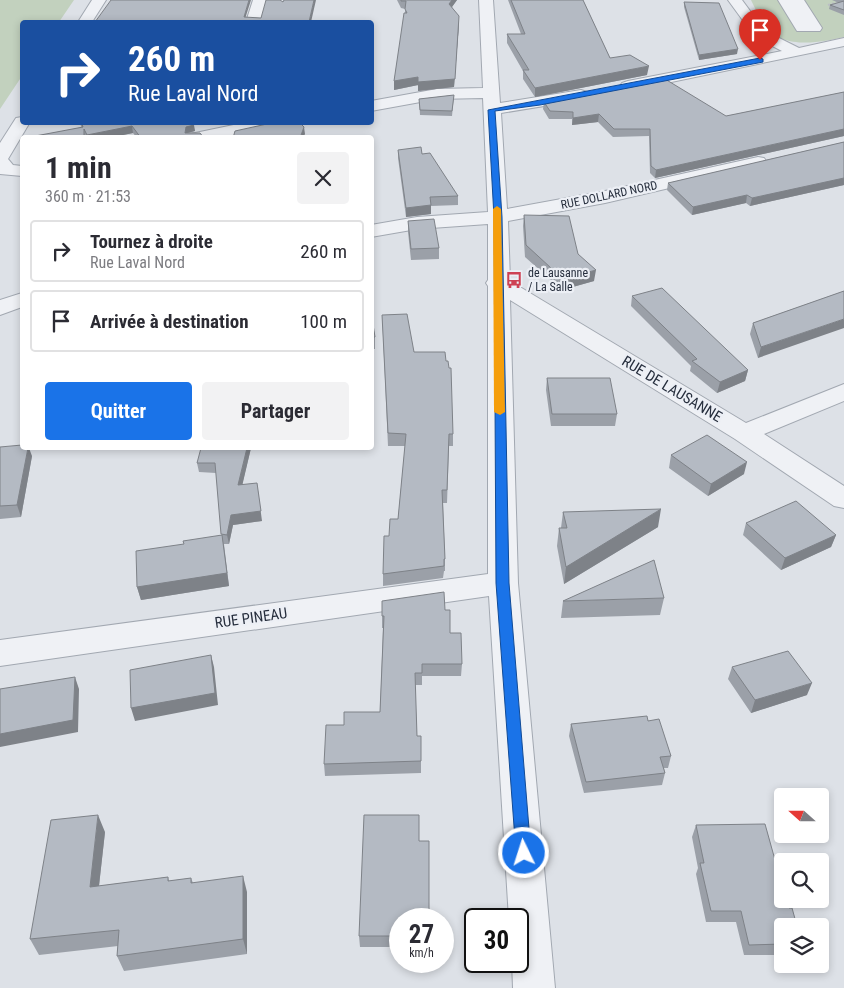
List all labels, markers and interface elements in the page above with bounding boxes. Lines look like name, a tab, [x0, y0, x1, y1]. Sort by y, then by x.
pin	[739, 9, 781, 60]
icon: arrive	[746, 16, 774, 44]
text: 260 m	[128, 39, 215, 80]
icon: right	[45, 40, 110, 105]
text: Rue Laval Nord	[128, 81, 259, 106]
text: 1 min	[45, 150, 112, 185]
button: close	[297, 152, 349, 204]
street label: RUE DOLLARD NORD	[560, 178, 659, 212]
text: 360 m · 21:53	[45, 187, 131, 206]
text: Tournez à droite	[90, 230, 213, 253]
icon: right	[47, 237, 75, 265]
text: 260 m	[300, 240, 347, 263]
text: Rue Laval Nord	[90, 253, 185, 272]
place label: de Lausanne / La Salle	[528, 266, 588, 294]
bus stop icon: de Lausanne / La Salle	[504, 270, 524, 290]
icon: arrive	[47, 307, 75, 335]
text: Arrivée à destination	[90, 310, 249, 333]
text: 100 m	[300, 310, 347, 333]
street label: RUE DE LAUSANNE	[619, 352, 725, 426]
button: Quitter	[45, 382, 192, 440]
button: Partager	[202, 382, 349, 440]
street label: RUE PINEAU	[214, 604, 288, 632]
north arrow	[774, 788, 829, 842]
map controls	[774, 788, 829, 973]
position arrow	[497, 826, 549, 878]
button: search	[774, 853, 829, 908]
speed limit sign: 30	[464, 908, 529, 973]
button: layers	[774, 918, 829, 973]
text: 27	[409, 920, 434, 949]
text: km/h	[409, 946, 434, 960]

